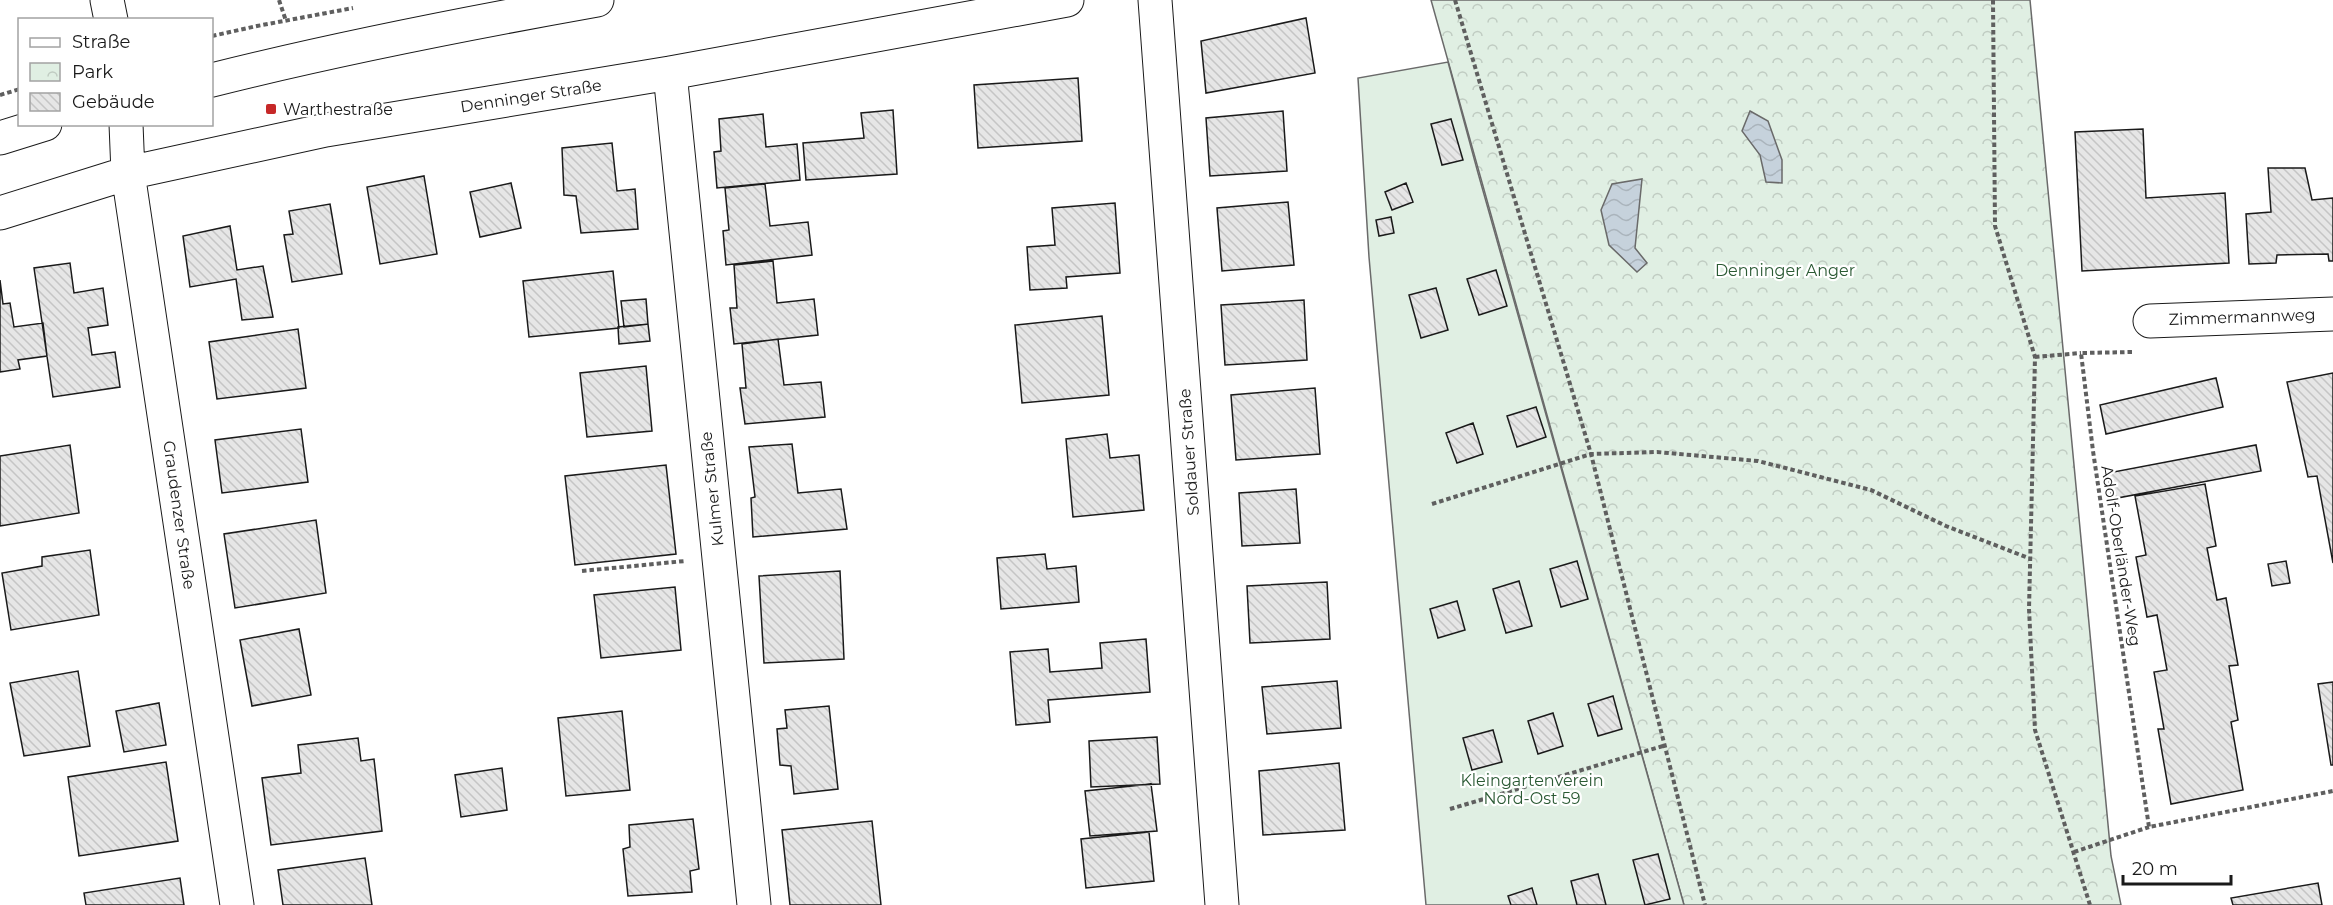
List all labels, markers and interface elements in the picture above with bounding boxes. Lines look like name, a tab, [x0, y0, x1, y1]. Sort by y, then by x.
legend	[18, 18, 213, 126]
text: Straße	[72, 31, 131, 53]
text: Park	[72, 61, 113, 83]
street label: Denninger Straße	[459, 75, 603, 117]
text: Gebäude	[72, 91, 155, 113]
place label: Warthestraße	[283, 100, 393, 119]
marker: Warthestraße	[264, 102, 278, 116]
park label: Denninger Anger	[1715, 261, 1855, 280]
street label: Zimmermannweg	[2168, 305, 2316, 329]
street label: Soldauer Straße	[1175, 388, 1203, 516]
street label: Kulmer Straße	[697, 431, 727, 547]
street label: Graudenzer Straße	[159, 439, 199, 591]
street label: Adolf-Oberländer-Weg	[2097, 464, 2145, 648]
park label: Kleingartenverein Nord-Ost 59	[1460, 771, 1604, 808]
scale bar	[2123, 848, 2231, 886]
text: 20 m	[2132, 858, 2178, 880]

